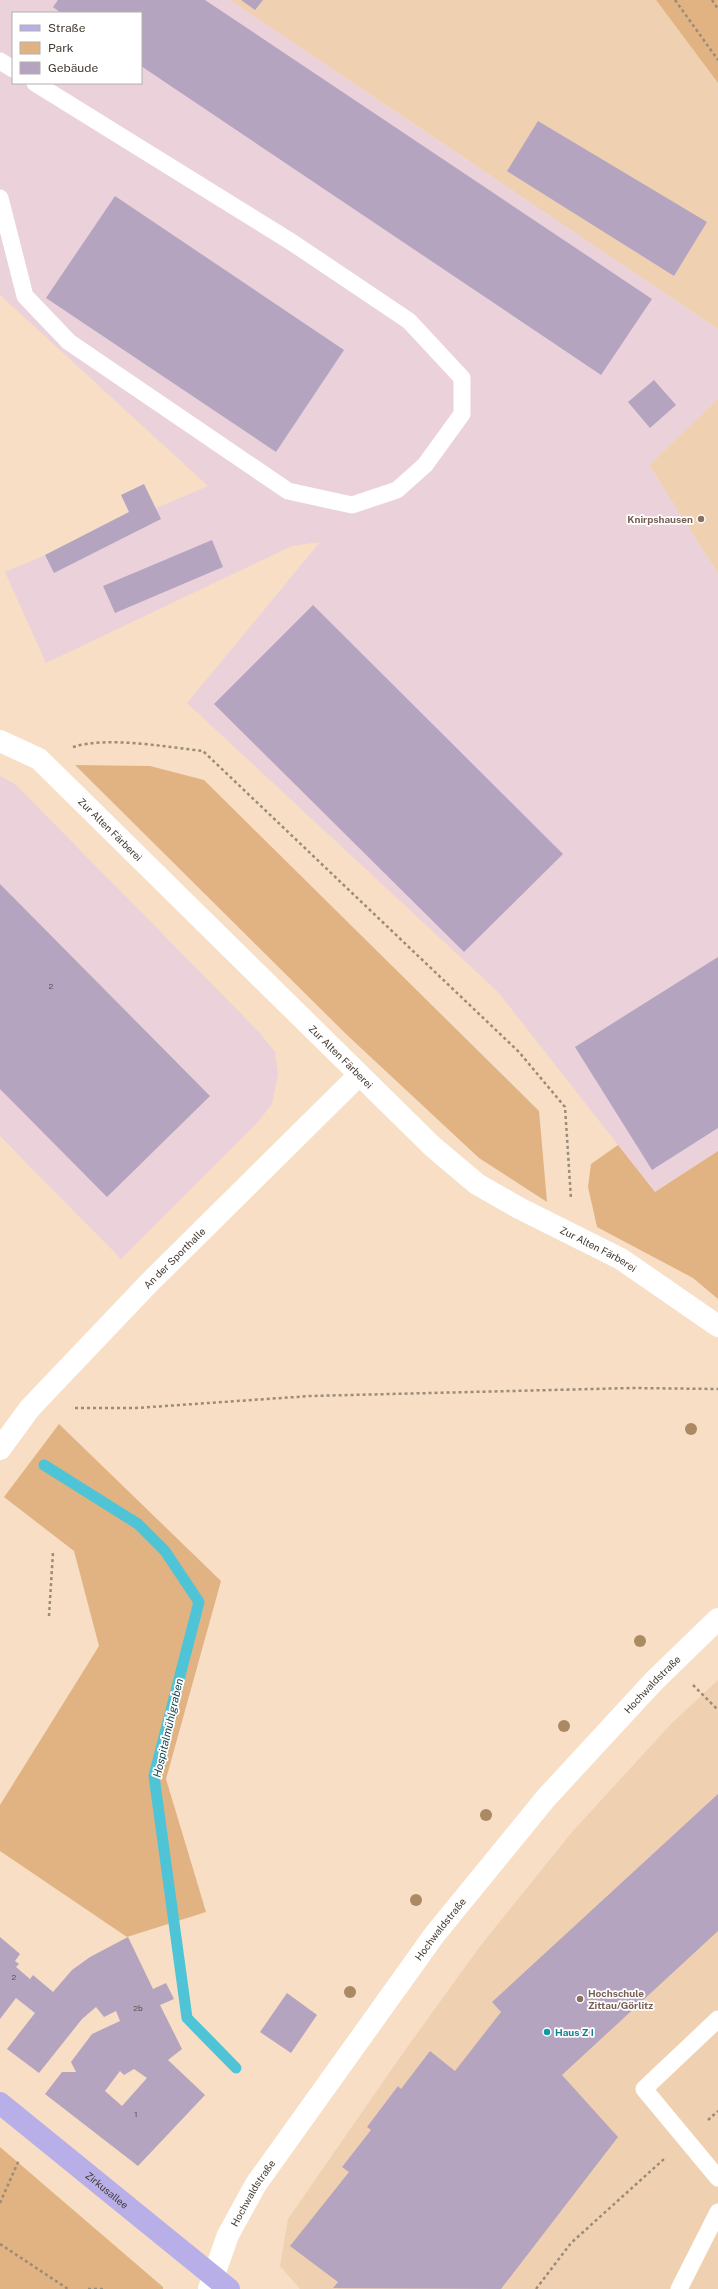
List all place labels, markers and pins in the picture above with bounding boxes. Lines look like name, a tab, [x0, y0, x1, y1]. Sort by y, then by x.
place label: Knirpshausen	[627, 513, 693, 525]
marker: Knirpshausen	[696, 514, 706, 524]
place label: Hochschule Zittau/Görlitz	[588, 1987, 653, 2011]
marker: Hochschule Zittau/Görlitz	[575, 1994, 585, 2004]
place label: Haus Z I	[555, 2026, 594, 2038]
marker: Haus Z I	[542, 2027, 552, 2037]

